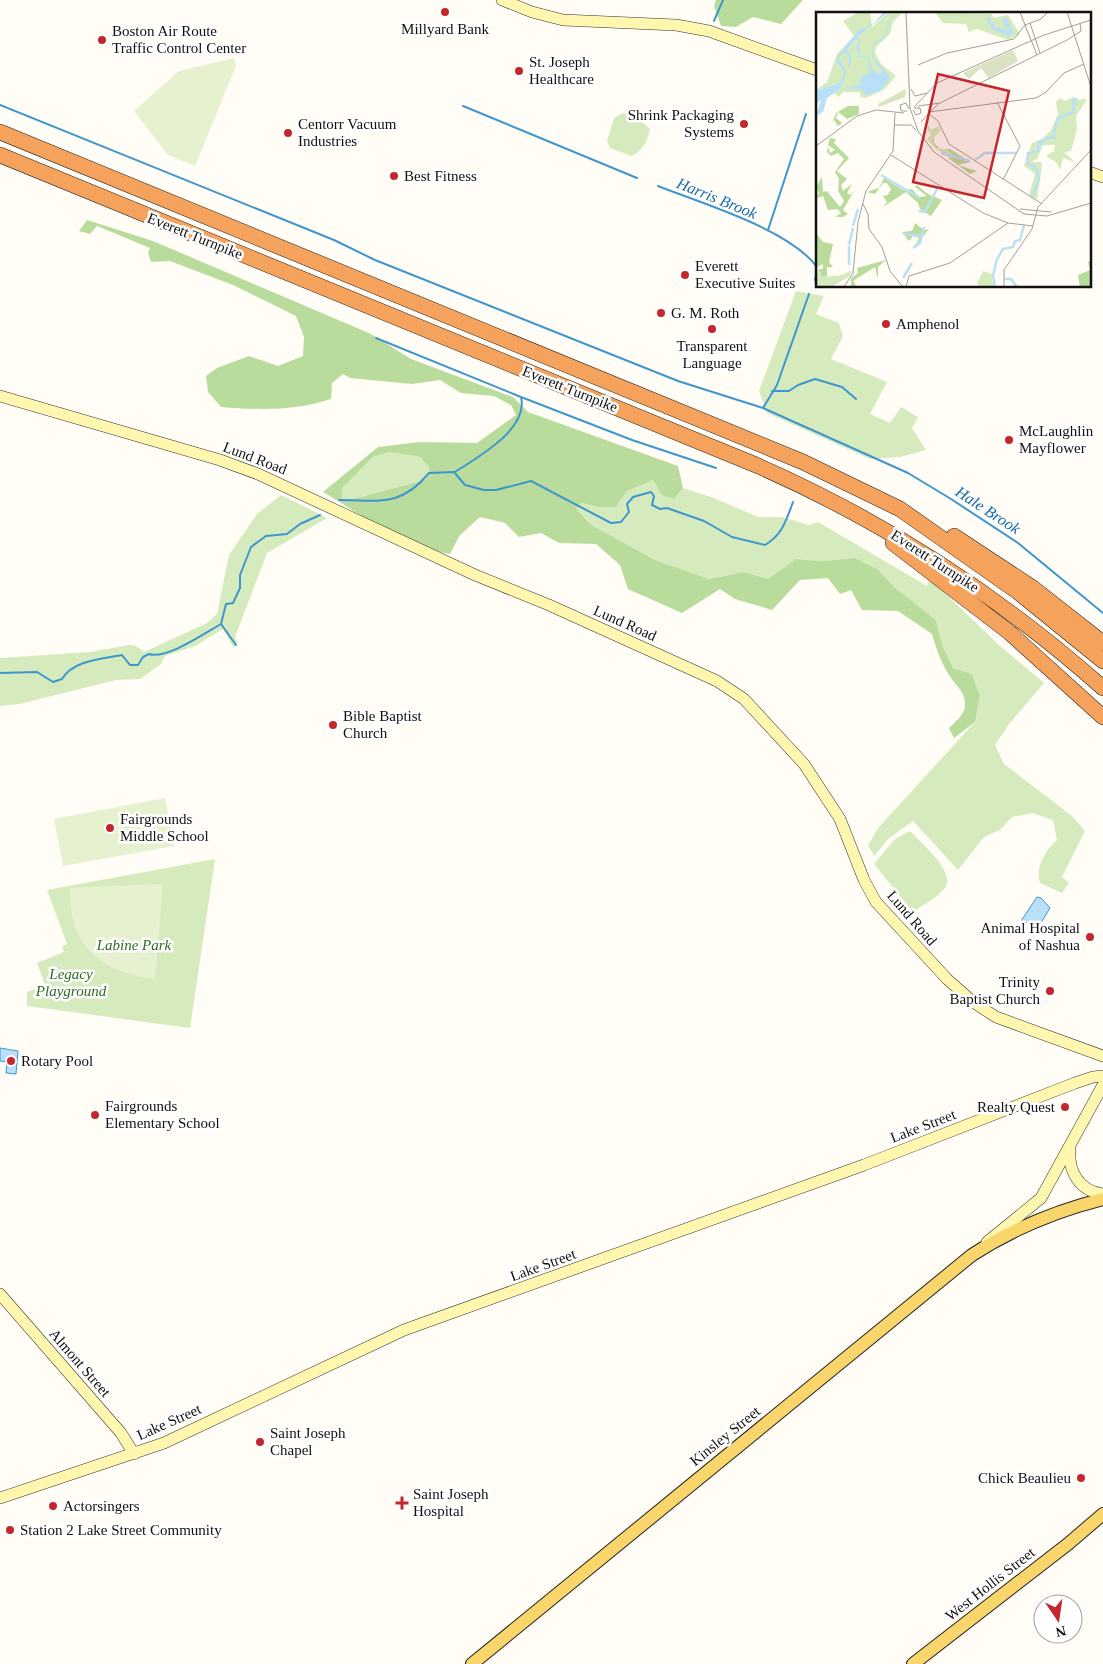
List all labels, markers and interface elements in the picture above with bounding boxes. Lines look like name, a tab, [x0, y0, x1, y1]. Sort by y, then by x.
marker: Millyard Bank	[439, 6, 451, 18]
inset map	[816, 12, 1090, 288]
place label: Millyard Bank	[401, 21, 489, 37]
place label: Boston Air Route Traffic Control Center	[112, 23, 246, 56]
marker: Boston Air Route Traffic Control Center	[96, 34, 108, 46]
place label: St. Joseph Healthcare	[529, 54, 594, 87]
marker: St. Joseph Healthcare	[513, 65, 525, 77]
place label: Shrink Packaging Systems	[628, 107, 734, 140]
place label: Centorr Vacuum Industries	[298, 116, 397, 149]
marker: Shrink Packaging Systems	[738, 118, 750, 130]
marker: Centorr Vacuum Industries	[282, 127, 294, 139]
place label: Best Fitness	[404, 168, 477, 184]
marker: Best Fitness	[388, 170, 400, 182]
water label: Harris Brook	[673, 174, 761, 222]
street label: Everett Turnpike	[145, 210, 245, 263]
place label: Everett Executive Suites	[695, 258, 796, 291]
marker: Everett Executive Suites	[679, 269, 691, 281]
place label: G. M. Roth	[671, 305, 740, 321]
marker: G. M. Roth	[655, 307, 667, 319]
place label: Amphenol	[896, 316, 959, 332]
marker: Amphenol	[880, 318, 892, 330]
marker: Transparent Language	[706, 323, 718, 335]
place label: Transparent Language	[676, 338, 748, 371]
street label: Everett Turnpike	[520, 363, 620, 416]
place label: McLaughlin Mayflower	[1019, 423, 1094, 456]
marker: McLaughlin Mayflower	[1003, 434, 1015, 446]
street label: Lund Road	[221, 439, 290, 478]
water label: Hale Brook	[952, 482, 1024, 538]
street label: Everett Turnpike	[888, 527, 982, 595]
street label: Lund Road	[591, 602, 659, 644]
place label: Bible Baptist Church	[343, 708, 423, 741]
marker: Bible Baptist Church	[327, 719, 339, 731]
place label: Fairgrounds Middle School	[120, 811, 209, 844]
marker: Fairgrounds Middle School	[104, 822, 116, 834]
street label: Lund Road	[884, 887, 940, 949]
place label: Animal Hospital of Nashua	[980, 920, 1080, 953]
marker: Animal Hospital of Nashua	[1084, 931, 1096, 943]
park label: Labine Park	[96, 937, 172, 953]
park label: Legacy Playground	[35, 966, 107, 999]
place label: Trinity Baptist Church	[950, 974, 1040, 1007]
marker: Trinity Baptist Church	[1044, 985, 1056, 997]
place label: Rotary Pool	[21, 1053, 93, 1069]
marker: Rotary Pool	[5, 1055, 17, 1067]
place label: Fairgrounds Elementary School	[105, 1098, 220, 1131]
place label: Realty Quest	[977, 1099, 1056, 1115]
marker: Realty Quest	[1059, 1101, 1071, 1113]
street label: Lake Street	[888, 1106, 959, 1146]
marker: Fairgrounds Elementary School	[89, 1109, 101, 1121]
street label: Lake Street	[508, 1245, 579, 1284]
street label: Almont Street	[46, 1326, 114, 1401]
street label: Lake Street	[134, 1400, 204, 1443]
street label: Kinsley Street	[687, 1402, 764, 1469]
place label: Saint Joseph Chapel	[270, 1425, 346, 1458]
marker: Saint Joseph Chapel	[254, 1436, 266, 1448]
place label: Chick Beaulieu	[978, 1470, 1071, 1486]
marker: Chick Beaulieu	[1075, 1472, 1087, 1484]
place label: Saint Joseph Hospital	[413, 1486, 489, 1519]
marker: Saint Joseph Hospital	[395, 1496, 409, 1510]
place label: Actorsingers	[63, 1498, 140, 1514]
marker: Actorsingers	[47, 1500, 59, 1512]
place label: Station 2 Lake Street Community	[20, 1522, 222, 1538]
marker: Station 2 Lake Street Community	[4, 1524, 16, 1536]
street label: West Hollis Street	[942, 1544, 1038, 1624]
north arrow	[1033, 1594, 1083, 1644]
text: N	[1054, 1623, 1067, 1640]

